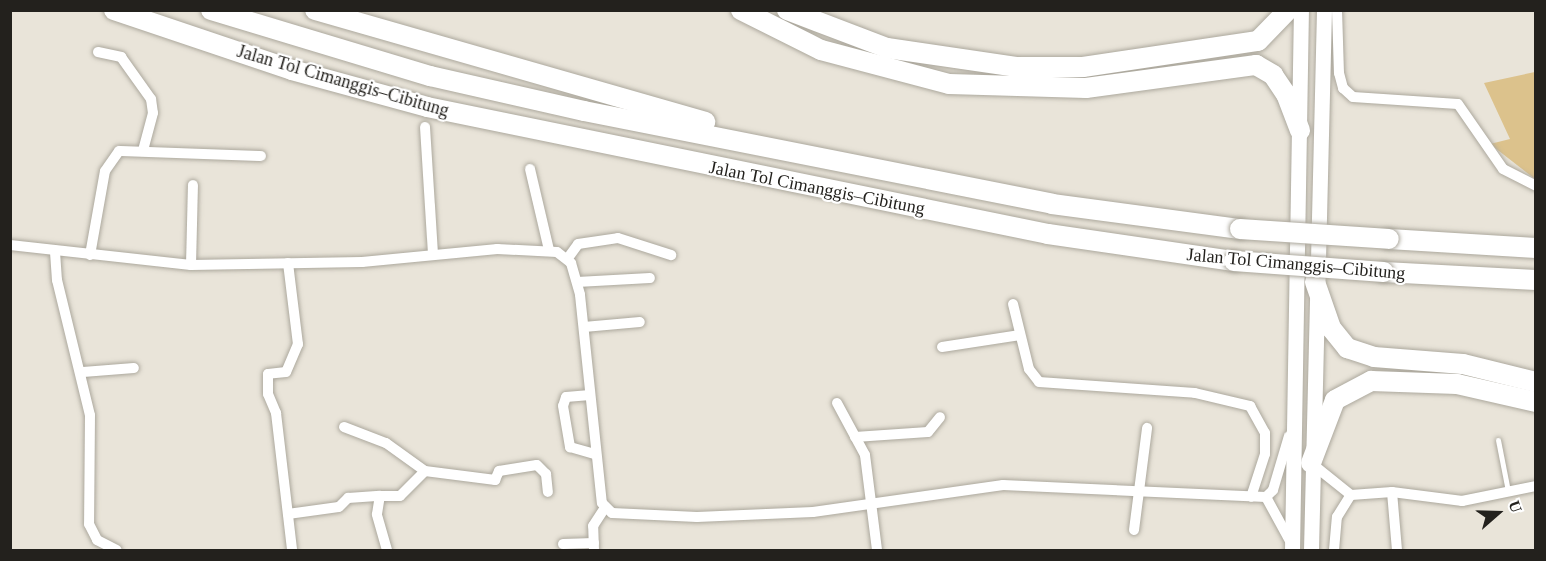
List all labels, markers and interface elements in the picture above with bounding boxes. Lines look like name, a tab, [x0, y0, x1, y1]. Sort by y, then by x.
street label: Jalan Tol Cimanggis–Cibitung	[234, 40, 452, 122]
street label: Jalan Tol Cimanggis–Cibitung	[707, 156, 927, 220]
street label: Jalan Tol Cimanggis–Cibitung	[1186, 244, 1406, 284]
north arrow	[1468, 483, 1528, 543]
text: U	[1505, 498, 1525, 515]

